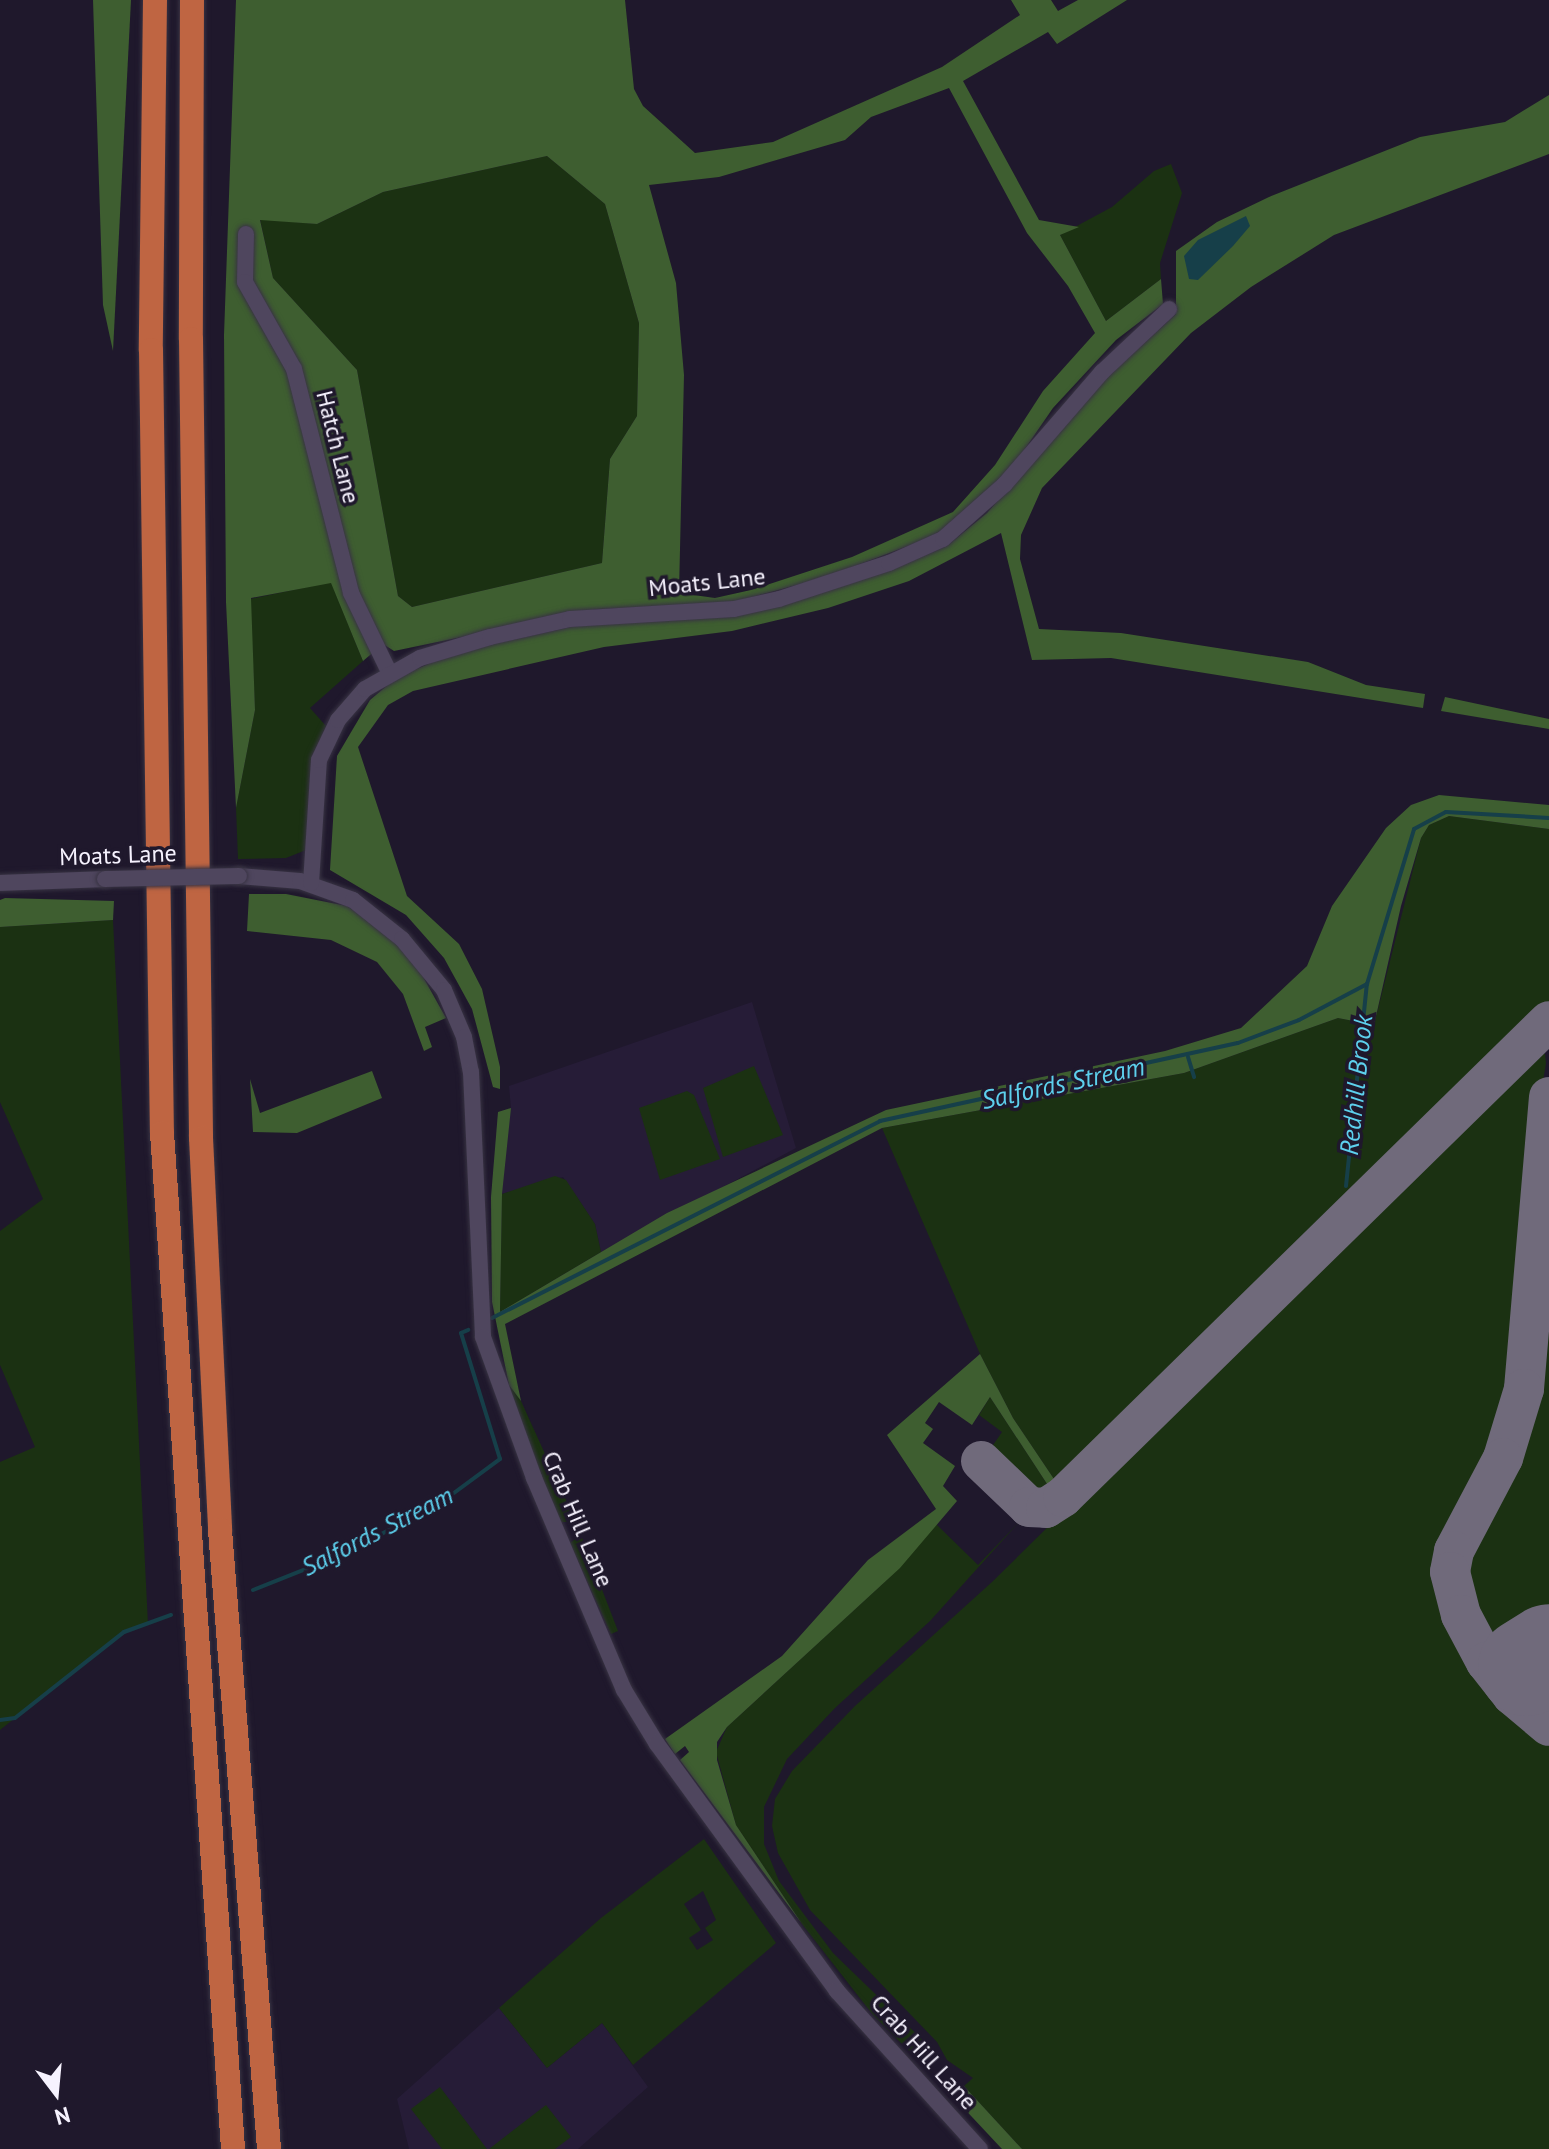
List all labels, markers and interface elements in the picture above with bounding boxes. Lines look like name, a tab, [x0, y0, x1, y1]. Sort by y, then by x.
street label: Hatch Lane	[310, 388, 366, 506]
street label: Moats Lane	[647, 562, 767, 602]
street label: Moats Lane	[59, 839, 177, 871]
water label: Redhill Brook	[1333, 1013, 1379, 1157]
water label: Salfords Stream	[978, 1050, 1148, 1116]
street label: Crab Hill Lane	[536, 1447, 620, 1591]
water label: Salfords Stream	[296, 1479, 458, 1583]
street label: Crab Hill Lane	[865, 1989, 983, 2115]
north arrow	[16, 2053, 96, 2133]
text: N	[52, 2101, 73, 2132]

